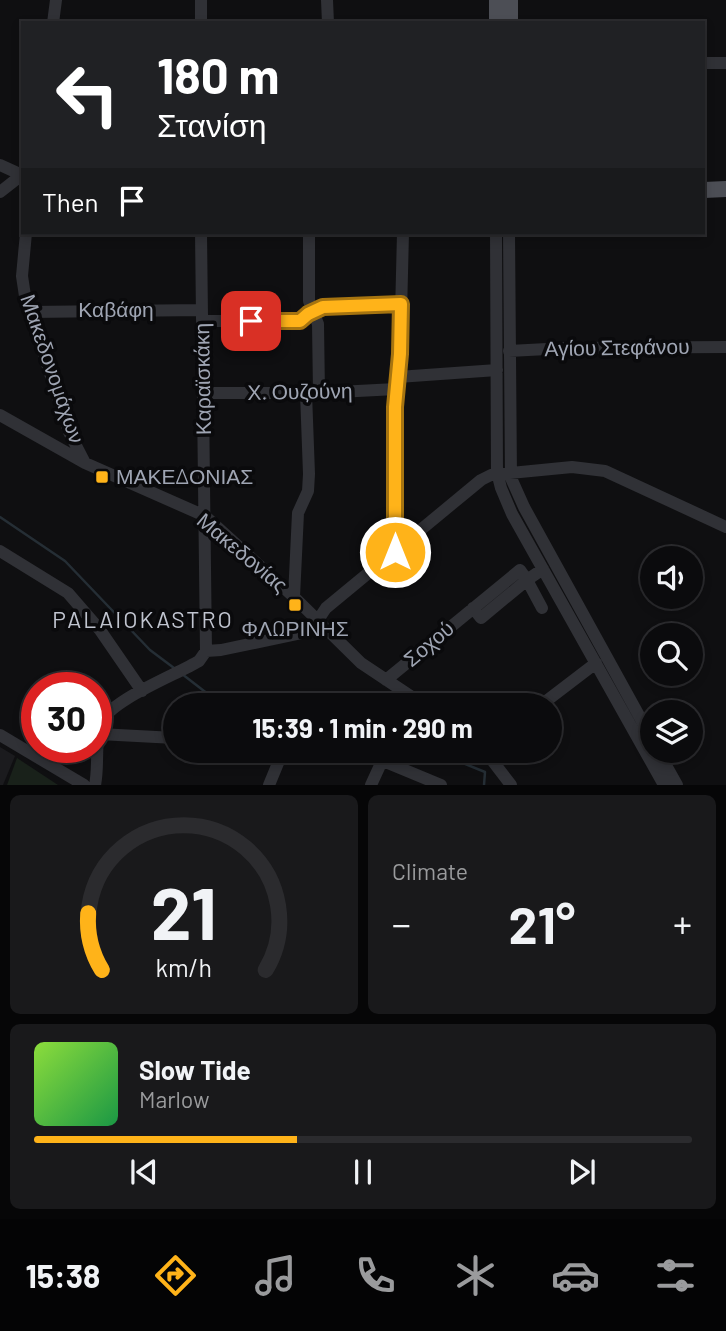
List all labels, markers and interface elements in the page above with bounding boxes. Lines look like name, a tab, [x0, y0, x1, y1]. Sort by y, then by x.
text: 180 m	[157, 45, 280, 104]
icon: left	[42, 49, 133, 140]
text: Στανίση	[157, 105, 267, 143]
icon: arrive	[113, 182, 151, 220]
text: Then	[42, 186, 99, 217]
street label: Μακεδονομάχων	[16, 291, 91, 446]
pin	[221, 291, 281, 351]
street label: Καβάφη	[78, 296, 154, 321]
icon: arrive	[232, 302, 270, 340]
street label: Καραϊσκάκη	[188, 323, 215, 435]
street label: Αγίου Στεφάνου	[544, 333, 690, 360]
street label: Χ. Ουζούνη	[247, 377, 353, 404]
place label: ΜΑΚΕΔΟΝΙΑΣ	[116, 463, 253, 488]
marker: ΜΑΚΕΔΟΝΙΑΣ	[94, 469, 110, 485]
street label: Μακεδονίας	[193, 507, 293, 597]
position arrow	[358, 515, 432, 589]
map controls	[640, 546, 703, 763]
button: sound	[640, 546, 703, 609]
marker: ΦΛΩΡΙΝΗΣ	[287, 597, 303, 613]
district label: PALAIOKASTRO	[52, 605, 234, 633]
place label: ΦΛΩΡΙΝΗΣ	[241, 615, 349, 640]
street label: Σοχού	[398, 615, 458, 671]
button: search	[640, 623, 703, 686]
speed limit sign: 30	[21, 672, 112, 763]
button: layers	[640, 700, 703, 763]
text: 15:39 · 1 min · 290 m	[252, 712, 473, 743]
text: Climate	[392, 857, 468, 885]
text: 21	[151, 868, 217, 956]
text: 21°	[509, 892, 575, 954]
text: −	[392, 900, 411, 946]
text: +	[673, 900, 692, 946]
text: km/h	[156, 952, 212, 982]
text: Slow Tide	[139, 1054, 251, 1085]
text: Marlow	[139, 1085, 210, 1113]
icon: previous	[125, 1153, 163, 1191]
icon: pause	[344, 1153, 382, 1191]
icon: next	[563, 1153, 601, 1191]
icon: directions	[151, 1251, 200, 1300]
icon: music	[251, 1251, 300, 1300]
icon: phone	[351, 1251, 400, 1300]
icon: climate	[451, 1251, 500, 1300]
icon: car	[551, 1251, 600, 1300]
icon: filters	[651, 1251, 700, 1300]
text: 15:38	[26, 1256, 100, 1294]

